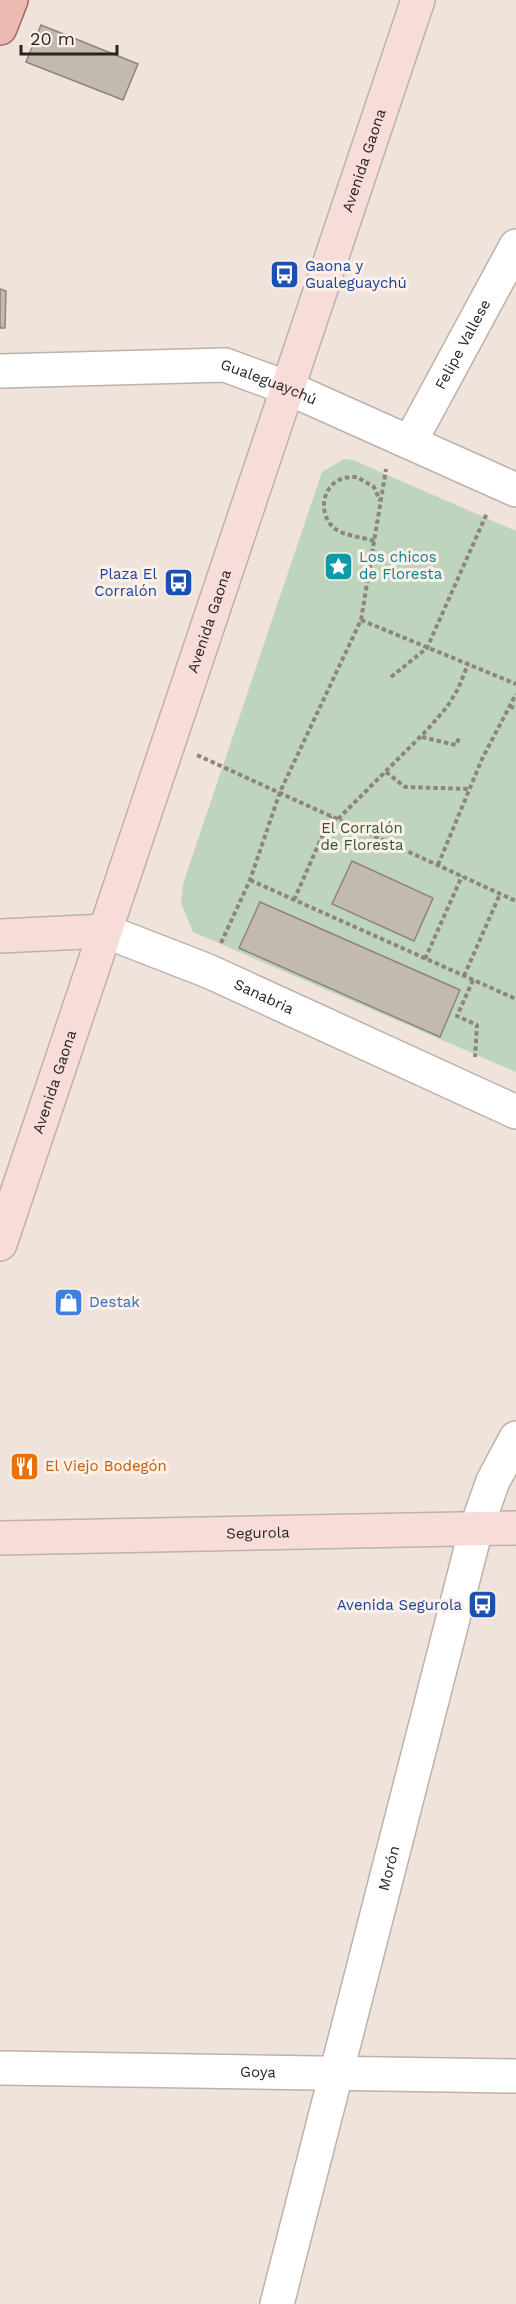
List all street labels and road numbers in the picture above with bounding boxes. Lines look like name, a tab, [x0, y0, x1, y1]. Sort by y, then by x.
street label: Avenida Gaona	[338, 106, 390, 215]
street label: Felipe Vallese	[431, 296, 495, 393]
street label: Gualeguaychú	[218, 355, 320, 409]
street label: Avenida Gaona	[184, 567, 235, 675]
street label: Sanabria	[231, 975, 297, 1018]
street label: Avenida Gaona	[29, 1027, 80, 1136]
street label: Segurola	[226, 1523, 290, 1543]
street label: Morón	[374, 1844, 403, 1893]
street label: Goya	[240, 2063, 276, 2081]

